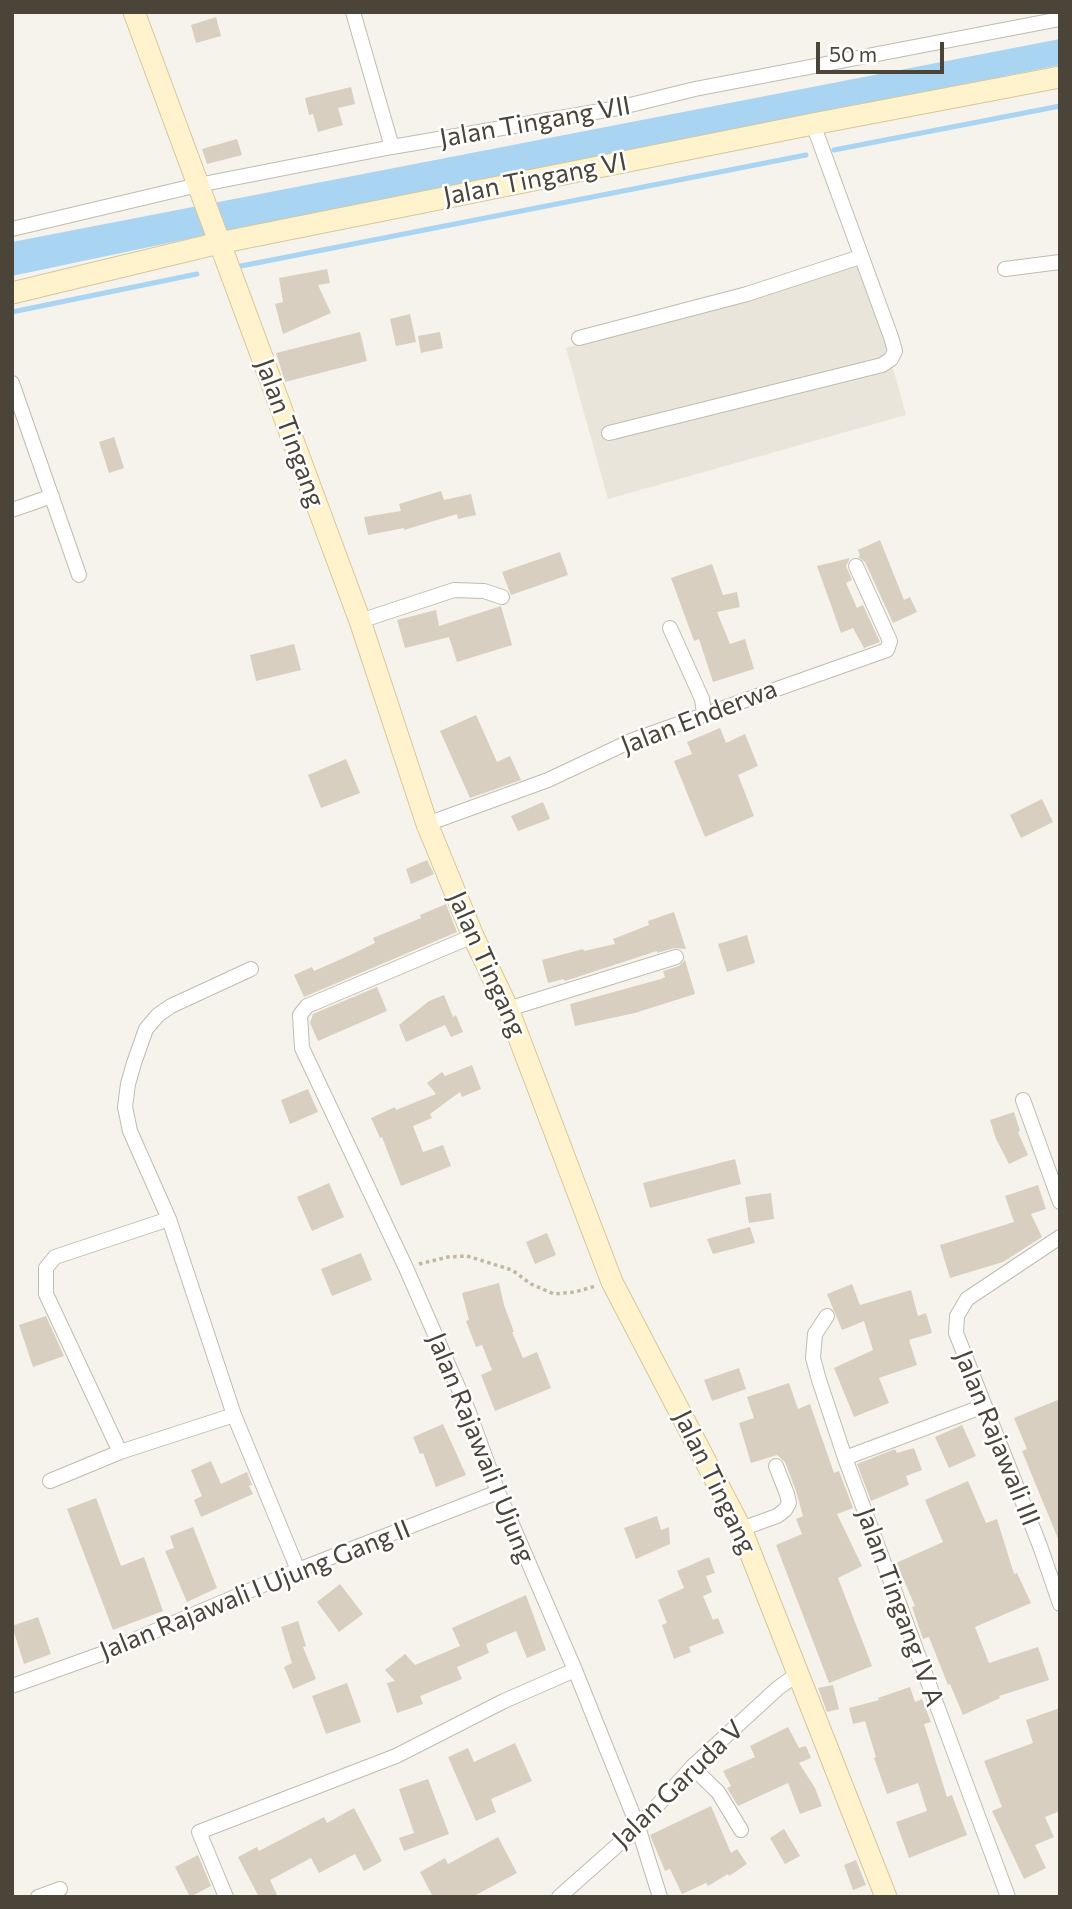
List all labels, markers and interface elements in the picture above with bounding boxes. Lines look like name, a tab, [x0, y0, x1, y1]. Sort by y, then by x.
scale bar	[820, 28, 948, 72]
text: 50 m	[829, 41, 877, 66]
street label: Jalan Tingang VII	[437, 90, 633, 154]
street label: Jalan Tingang VI	[441, 146, 629, 212]
street label: Jalan Tingang	[249, 354, 331, 512]
street label: Jalan Enderwa	[616, 673, 782, 761]
street label: Jalan Tingang	[441, 886, 533, 1042]
street label: Jalan Rajawali I Ujung	[420, 1328, 542, 1568]
street label: Jalan Rajawali III	[948, 1346, 1046, 1530]
street label: Jalan Tingang	[667, 1405, 763, 1559]
street label: Jalan Tingang IV A	[850, 1503, 950, 1711]
street label: Jalan Rajawali I Ujung Gang II	[95, 1513, 415, 1667]
street label: Jalan Garuda V	[606, 1714, 750, 1854]

